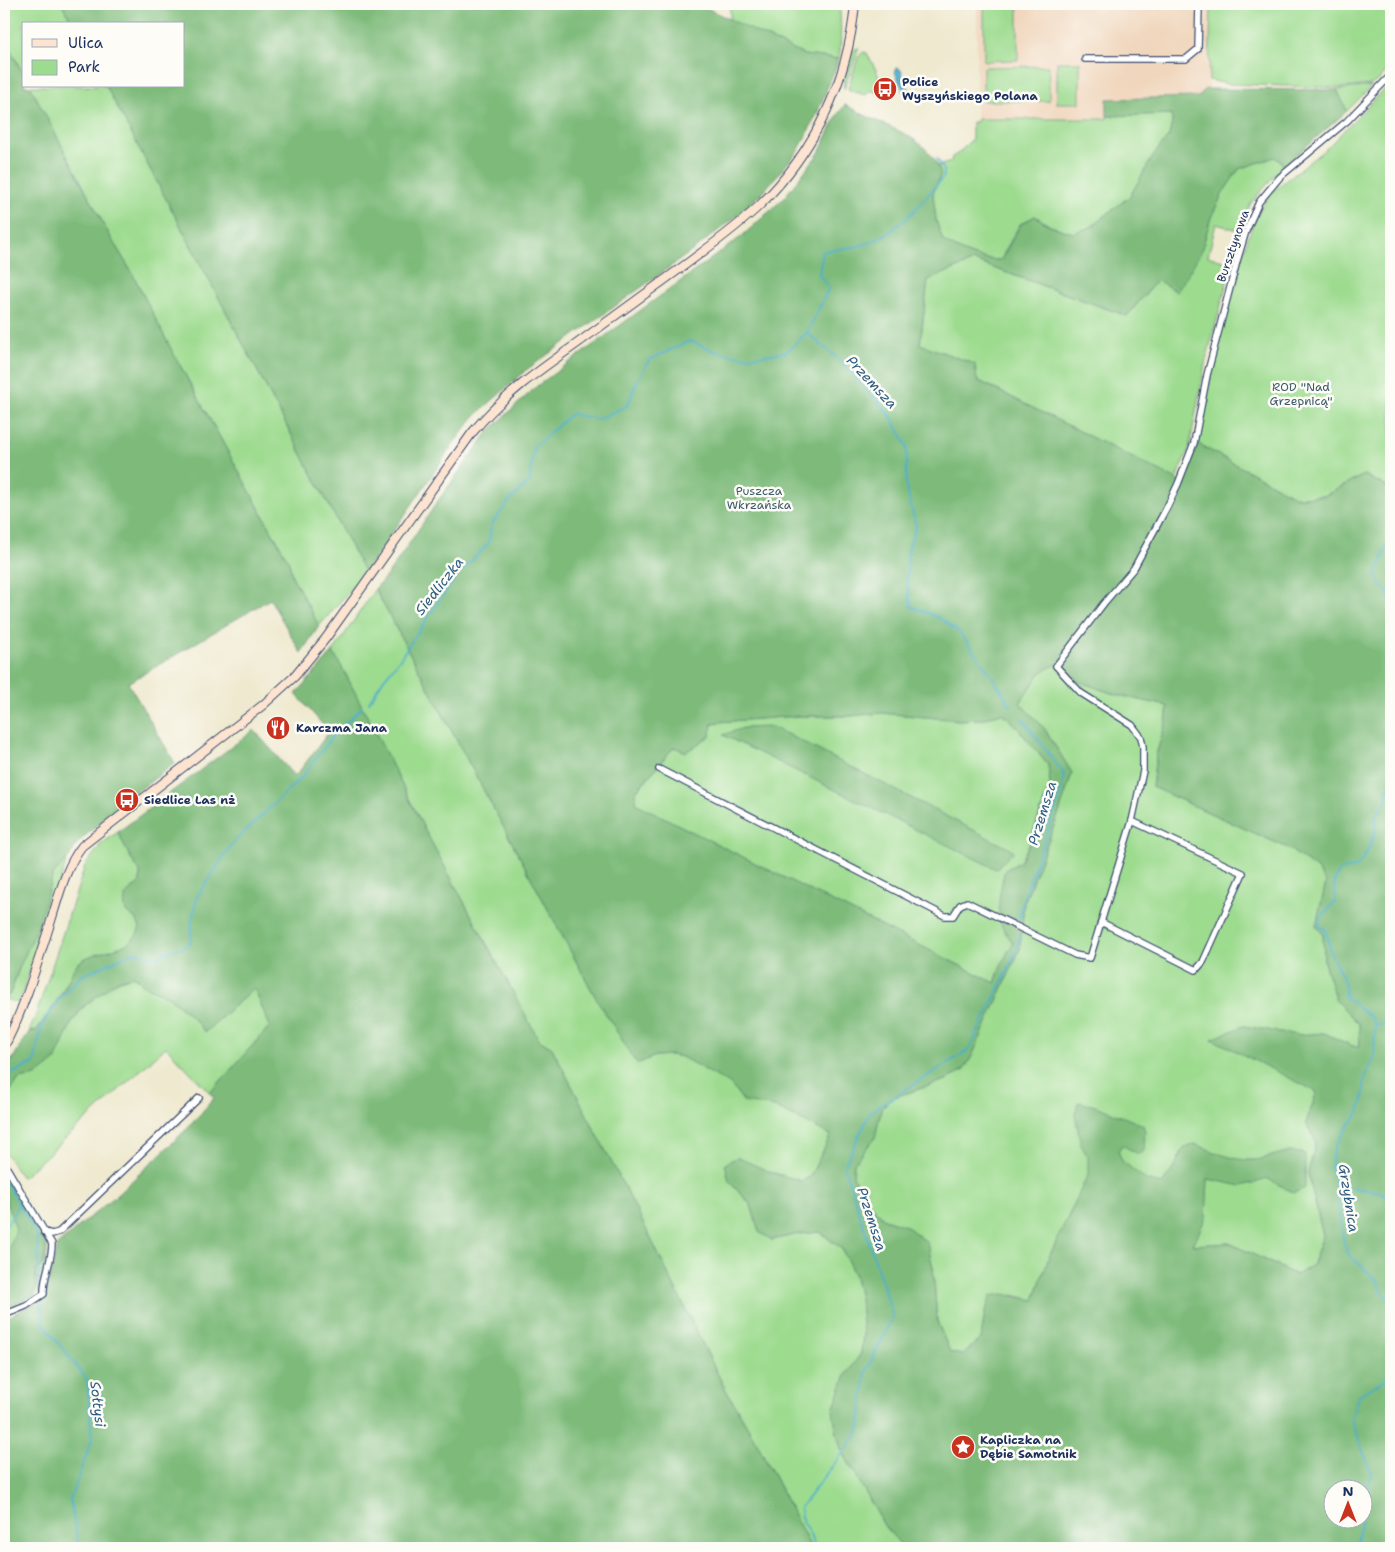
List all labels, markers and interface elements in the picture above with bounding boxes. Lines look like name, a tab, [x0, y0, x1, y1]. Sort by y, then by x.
legend	[22, 22, 185, 88]
text: Ulica	[68, 33, 104, 53]
text: Park	[68, 57, 100, 77]
place label: Police Wyszyńskiego Polana	[902, 74, 1038, 104]
bus stop icon: Police Wyszyńskiego Polana	[872, 76, 898, 102]
street label: Bursztynowa	[1213, 207, 1253, 284]
water label: Przemsza	[843, 352, 901, 412]
park label: ROD "Nad Grzepnicą"	[1270, 379, 1333, 409]
park label: Puszcza Wkrzańska	[727, 483, 792, 513]
water label: Siedliczka	[411, 553, 467, 619]
restaurant icon: Karczma Jana	[265, 715, 291, 741]
place label: Karczma Jana	[296, 720, 388, 736]
water label: Przemsza	[1024, 779, 1060, 847]
bus stop icon: Siedlice Las nż	[114, 787, 140, 813]
place label: Siedlice Las nż	[144, 792, 236, 808]
water label: Grzybnica	[1335, 1163, 1363, 1233]
water label: Przemsza	[853, 1185, 891, 1253]
water label: Sołtysi	[86, 1380, 110, 1429]
place label: Kapliczka na Dębie Samotnik	[980, 1432, 1077, 1462]
place icon: Kapliczka na Dębie Samotnik	[950, 1434, 976, 1460]
north arrow	[1322, 1480, 1372, 1530]
text: N	[1342, 1482, 1354, 1500]

